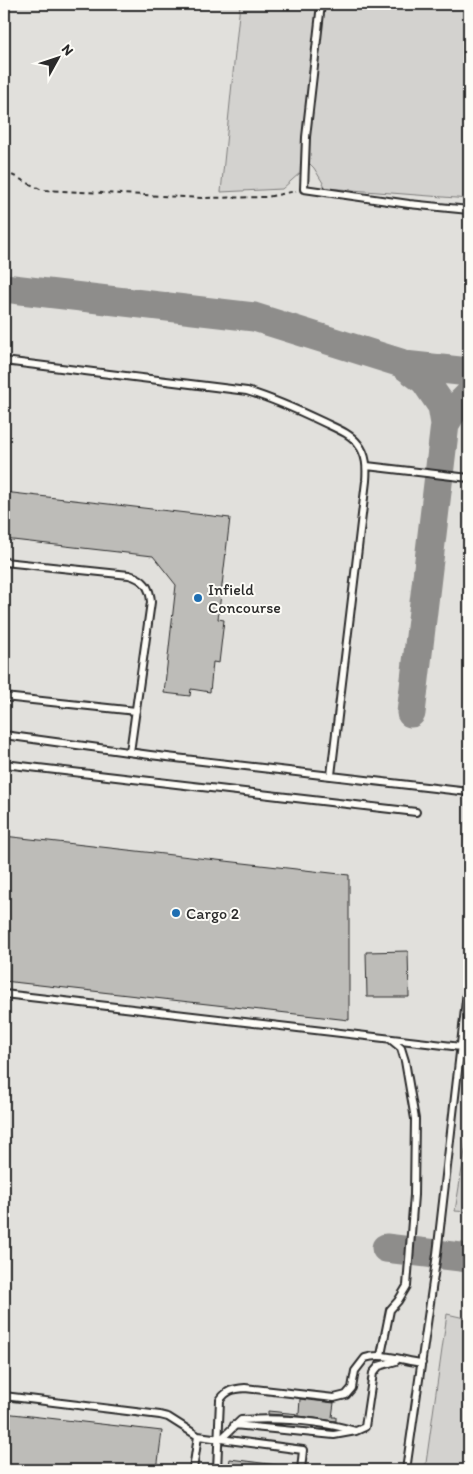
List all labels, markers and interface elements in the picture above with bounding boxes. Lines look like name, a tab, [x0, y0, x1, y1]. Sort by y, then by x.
north arrow	[32, 32, 82, 82]
text: N	[58, 41, 77, 59]
place label: Infield Concourse	[208, 580, 281, 617]
marker: Infield Concourse	[192, 592, 204, 604]
place label: Cargo 2	[186, 904, 240, 923]
marker: Cargo 2	[170, 907, 182, 919]

